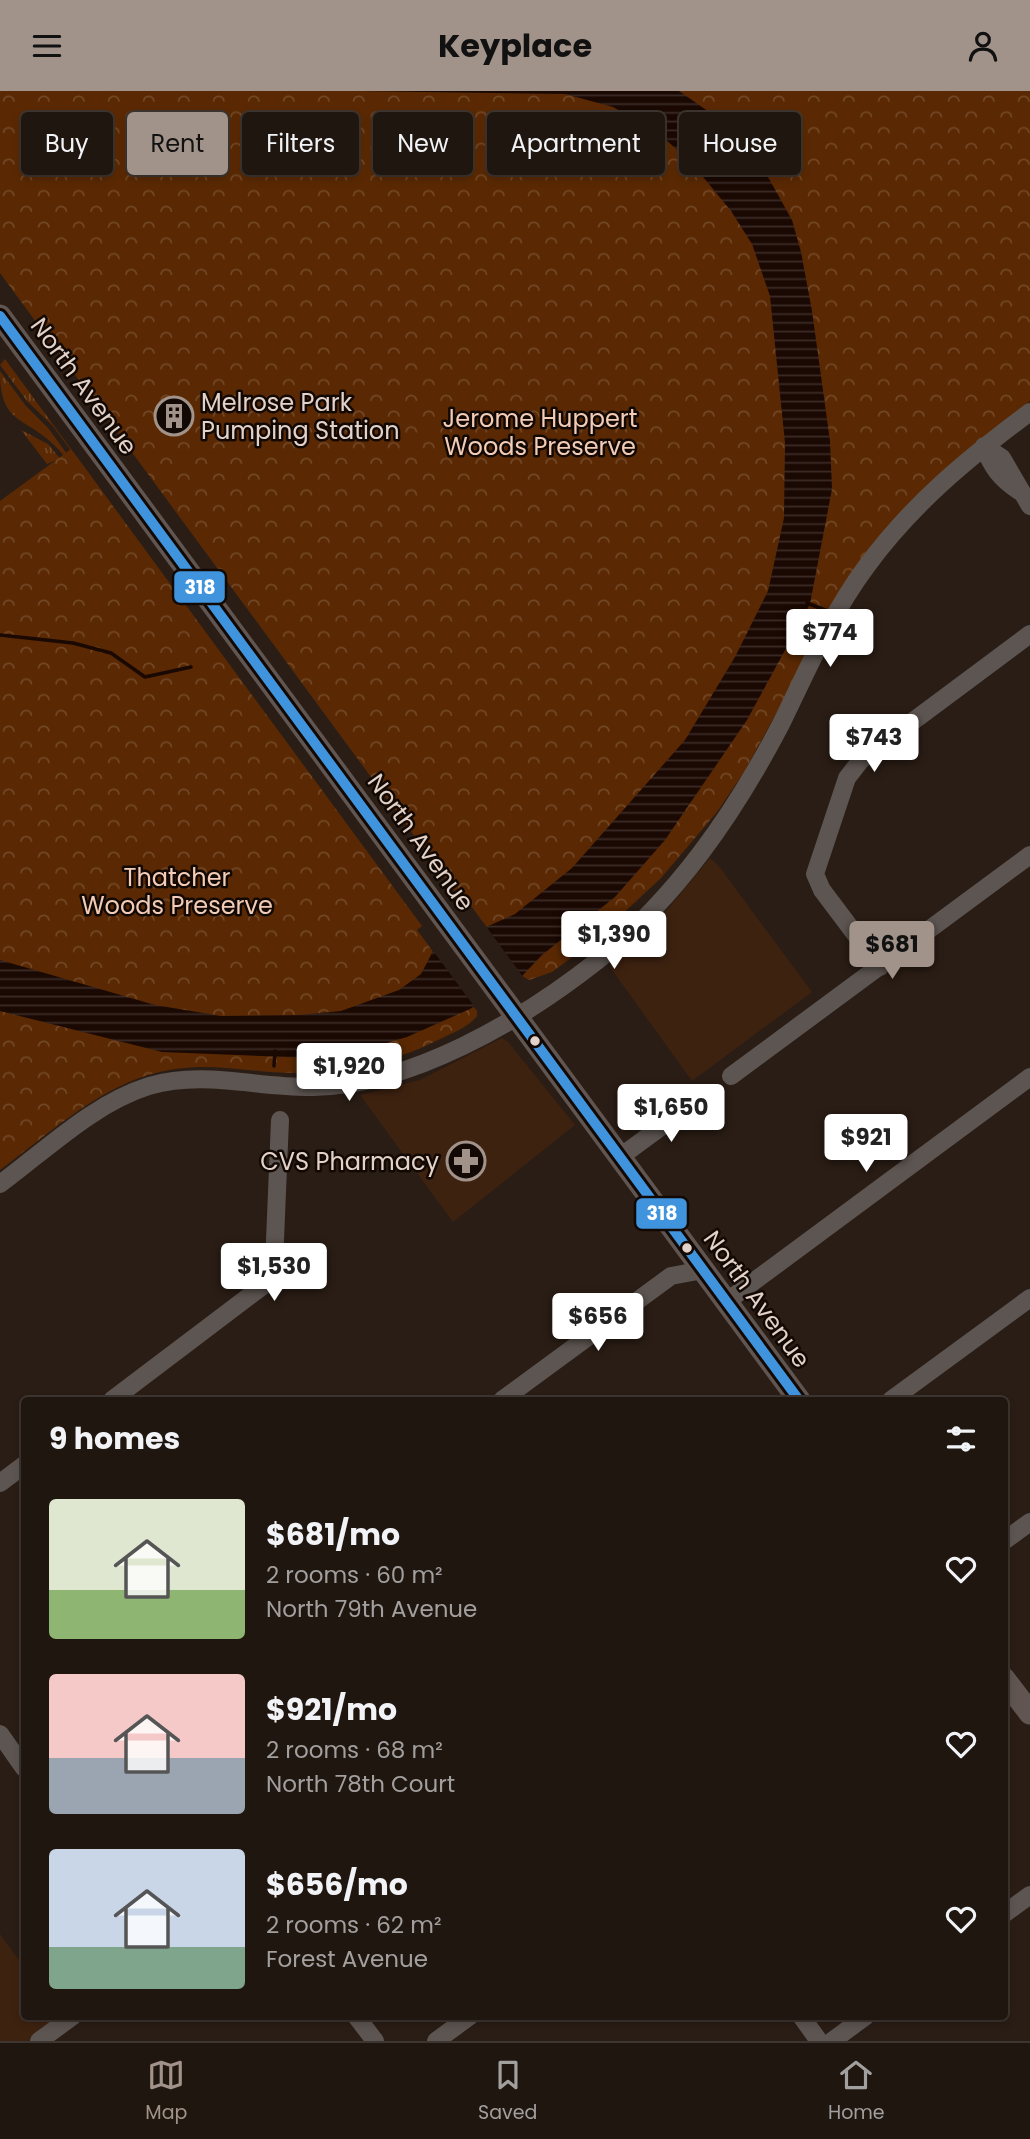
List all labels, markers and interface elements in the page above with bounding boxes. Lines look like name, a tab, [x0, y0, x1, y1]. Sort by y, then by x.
text: Keyplace	[438, 23, 592, 68]
icon: menu	[28, 27, 66, 65]
icon: person	[964, 27, 1002, 65]
chip: Buy	[21, 112, 113, 175]
chip: Rent	[127, 112, 228, 175]
chip: Filters	[242, 112, 359, 175]
chip: New	[373, 112, 473, 175]
chip: Apartment	[487, 112, 665, 175]
chip: House	[679, 112, 801, 175]
street label: North Avenue	[23, 311, 145, 461]
place label: Melrose Park Pumping Station	[201, 386, 400, 447]
building icon: Melrose Park Pumping Station	[153, 395, 195, 437]
park label: Jerome Huppert Woods Preserve	[443, 402, 637, 463]
line badge: 318	[173, 570, 226, 604]
text: 318	[185, 574, 215, 601]
pin: $774	[789, 609, 871, 669]
text: $774	[802, 616, 858, 648]
pin: $743	[833, 715, 915, 774]
text: $743	[846, 721, 902, 753]
street label: North Avenue	[360, 767, 482, 917]
park label: Thatcher Woods Preserve	[81, 861, 273, 922]
pin: $1,390	[557, 911, 671, 971]
text: $1,390	[577, 918, 651, 950]
pin: $681	[851, 921, 933, 981]
text: $681	[865, 928, 919, 960]
unlabelled marker	[528, 1034, 542, 1048]
pin: $1,920	[292, 1044, 406, 1103]
text: $1,920	[313, 1050, 385, 1082]
pin: $1,650	[614, 1084, 728, 1144]
text: $1,650	[634, 1091, 708, 1123]
pin: $921	[825, 1115, 907, 1174]
text: $921	[840, 1121, 892, 1153]
pharmacy icon: CVS Pharmacy	[445, 1140, 487, 1182]
place label: CVS Pharmacy	[260, 1145, 439, 1178]
line badge: 318	[635, 1197, 688, 1230]
text: 318	[647, 1200, 677, 1227]
street label: North Avenue	[696, 1224, 818, 1374]
unlabelled marker	[680, 1241, 694, 1255]
pin: $1,530	[217, 1243, 331, 1303]
text: $1,530	[237, 1250, 311, 1282]
pin: $656	[557, 1293, 639, 1353]
text: $656	[568, 1300, 628, 1332]
text: 9 homes	[49, 1417, 180, 1460]
icon: filters	[942, 1420, 980, 1458]
text: $681/mo	[266, 1513, 400, 1556]
icon: home	[105, 1527, 189, 1611]
icon: heart	[942, 1550, 980, 1588]
text: 2 rooms · 60 m²	[266, 1559, 443, 1591]
text: North 79th Avenue	[266, 1593, 477, 1625]
text: $921/mo	[266, 1688, 397, 1731]
icon: home	[105, 1702, 189, 1786]
icon: heart	[942, 1725, 980, 1763]
text: 2 rooms · 68 m²	[266, 1734, 443, 1766]
text: North 78th Court	[266, 1768, 455, 1800]
text: $656/mo	[266, 1863, 408, 1906]
icon: home	[105, 1877, 189, 1961]
icon: heart	[942, 1900, 980, 1938]
text: 2 rooms · 62 m²	[266, 1909, 442, 1941]
text: Forest Avenue	[266, 1943, 428, 1975]
tab: Map	[145, 2056, 187, 2127]
tab: Saved	[478, 2056, 537, 2127]
tab: Home	[828, 2056, 885, 2127]

